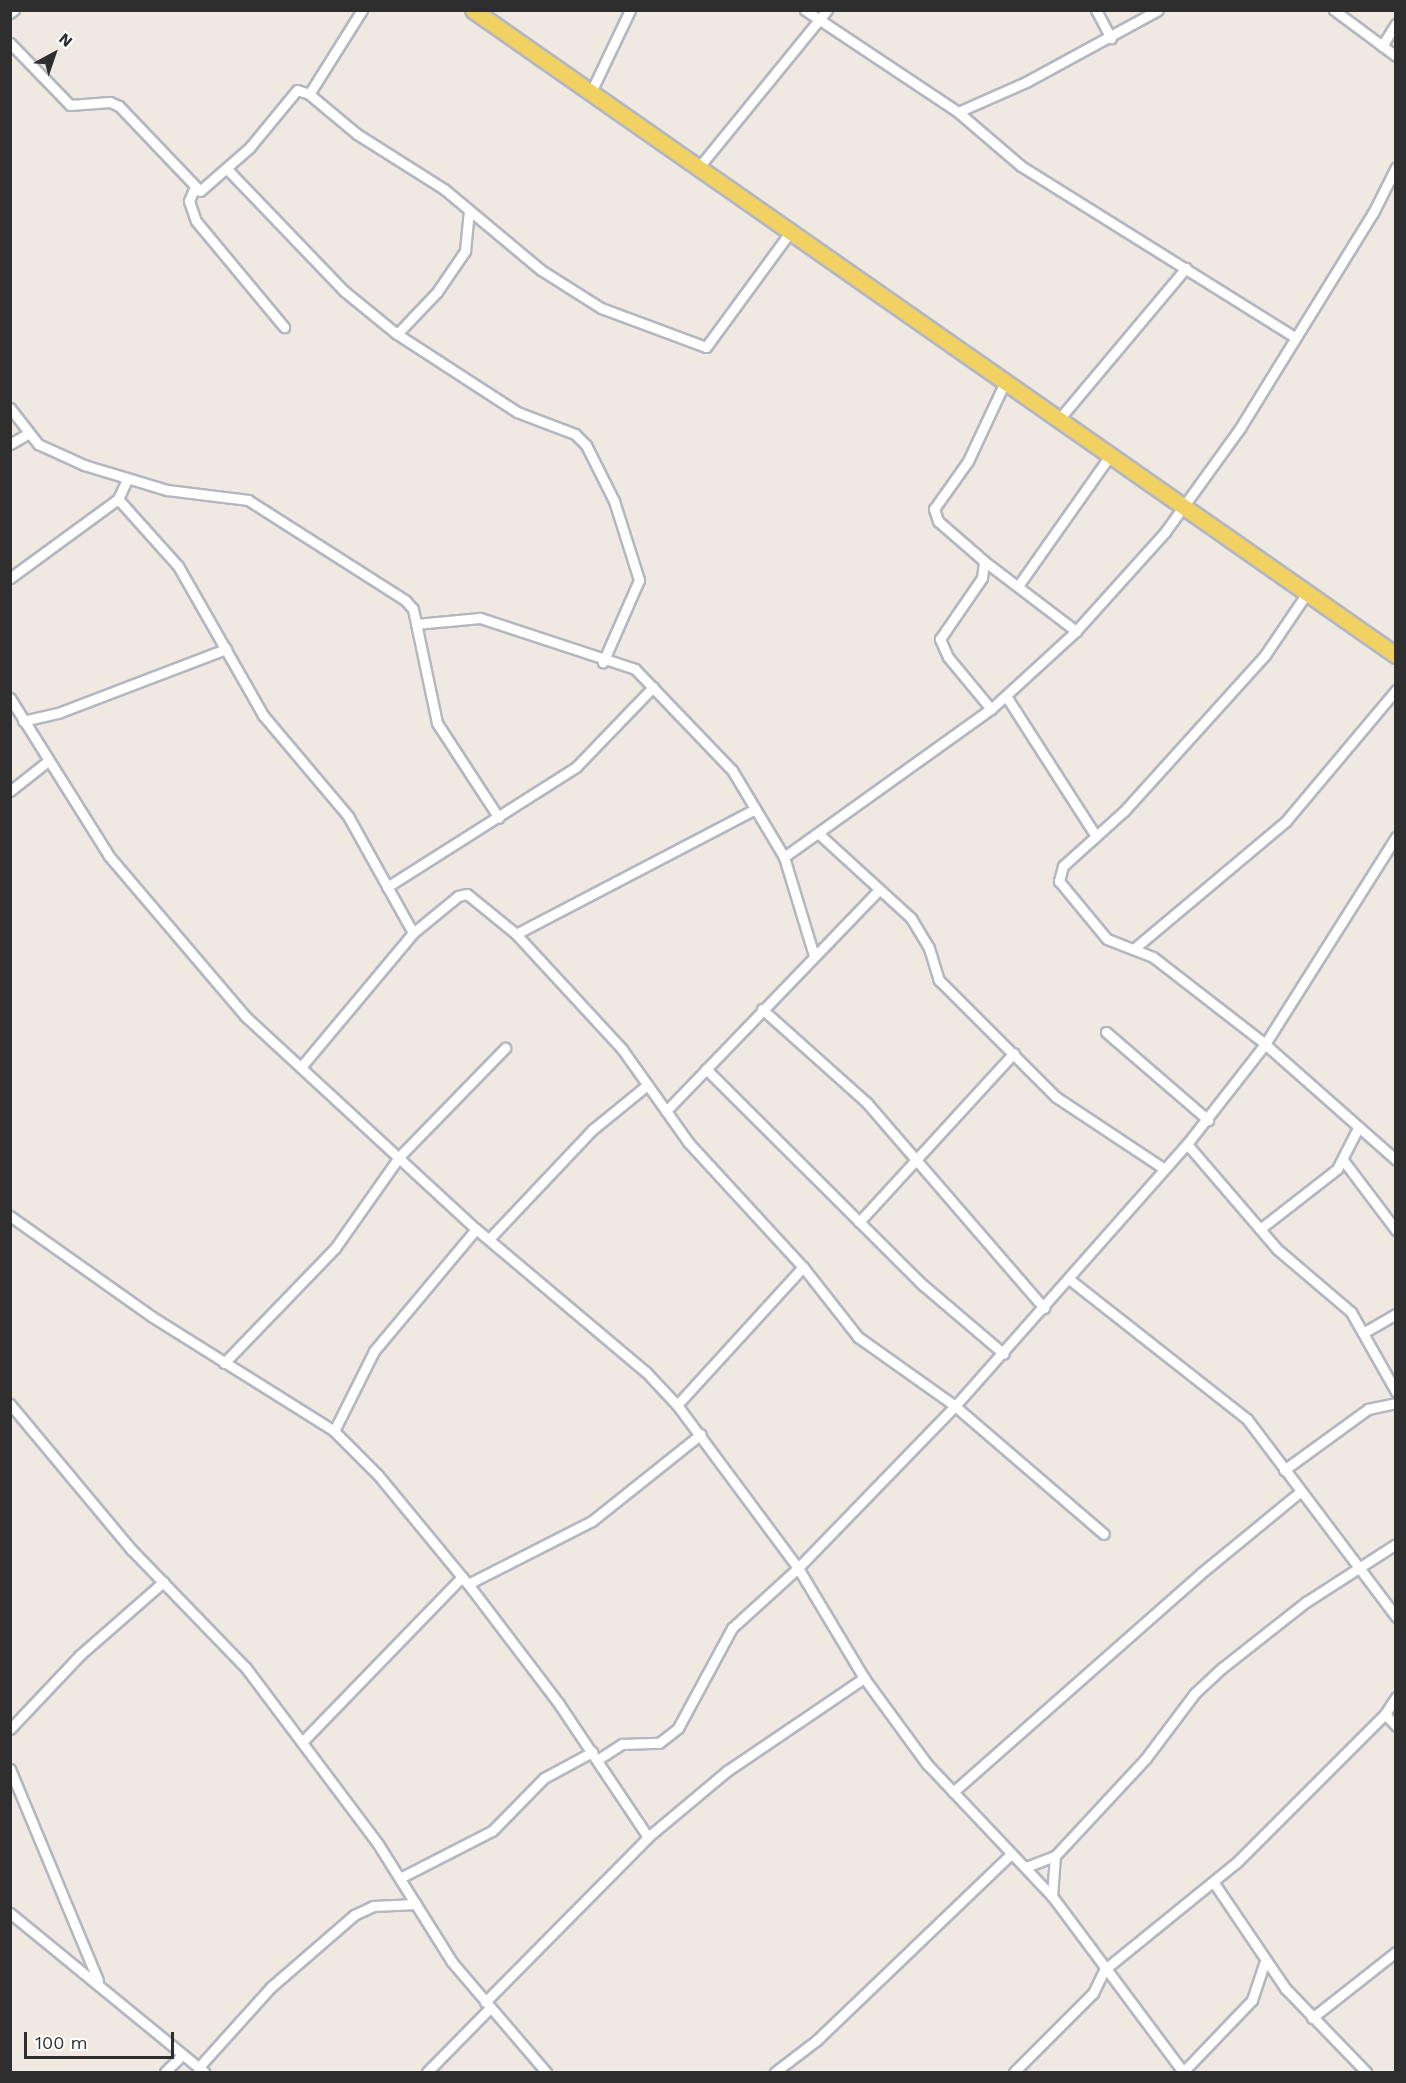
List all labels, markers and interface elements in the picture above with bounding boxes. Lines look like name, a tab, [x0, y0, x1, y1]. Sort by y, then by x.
north arrow	[24, 24, 84, 84]
text: N	[55, 29, 77, 51]
scale bar	[27, 2020, 177, 2058]
text: 100 m	[35, 2032, 88, 2053]

